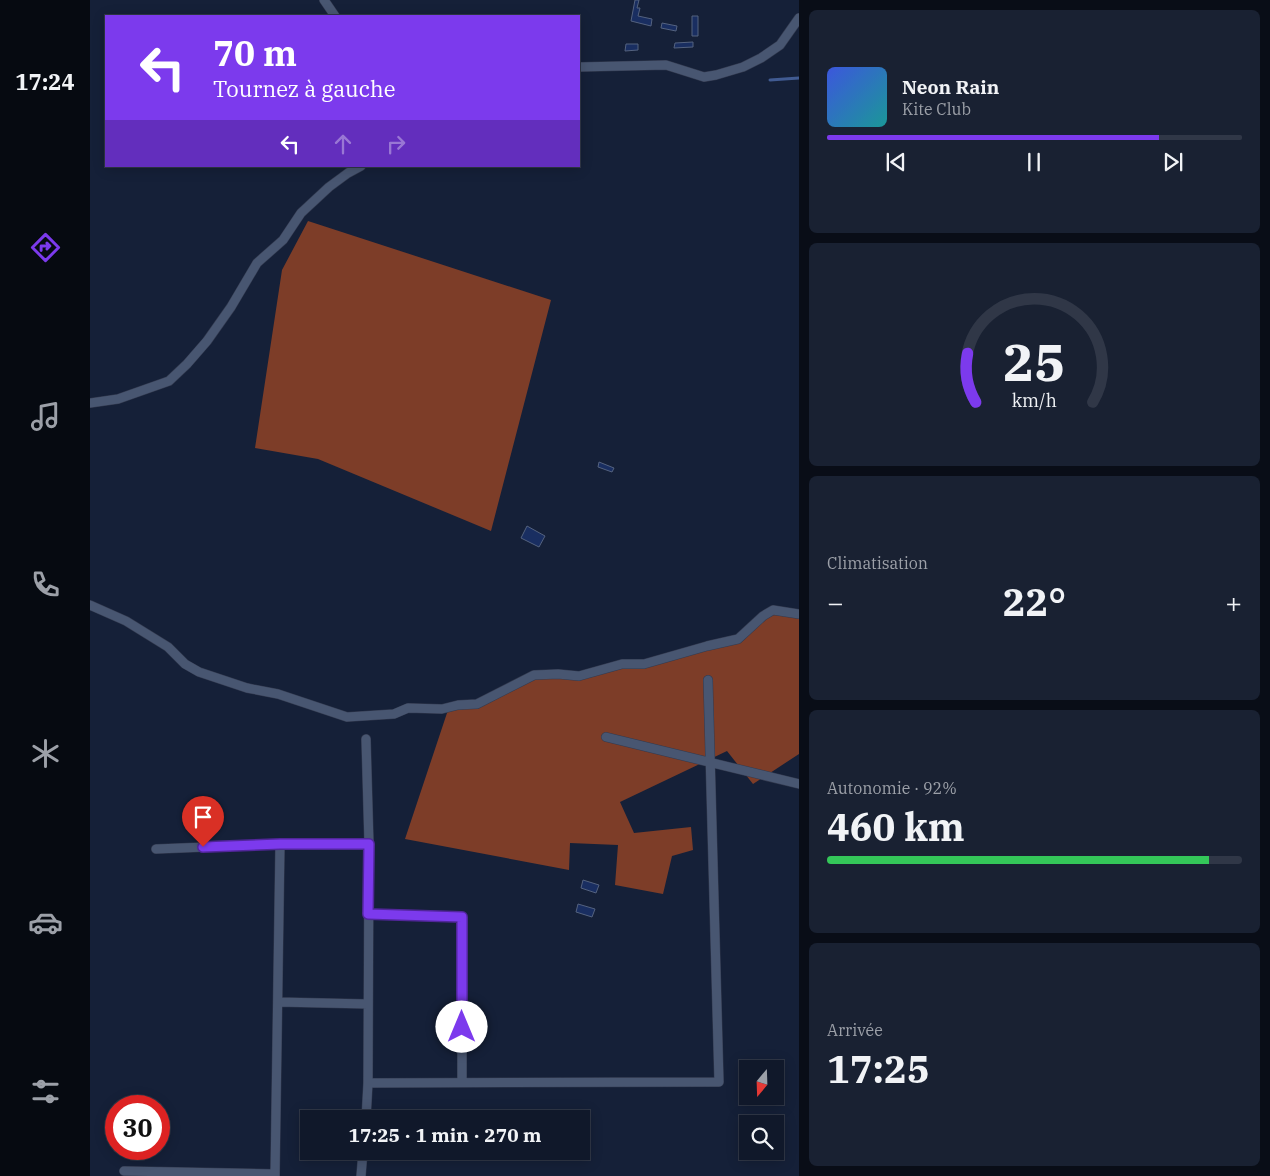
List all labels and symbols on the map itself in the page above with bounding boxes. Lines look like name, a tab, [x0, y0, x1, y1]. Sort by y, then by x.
pin	[182, 796, 224, 847]
position arrow	[435, 1000, 487, 1052]
north arrow	[739, 1060, 784, 1105]
speed limit sign: 30	[105, 1095, 170, 1160]

